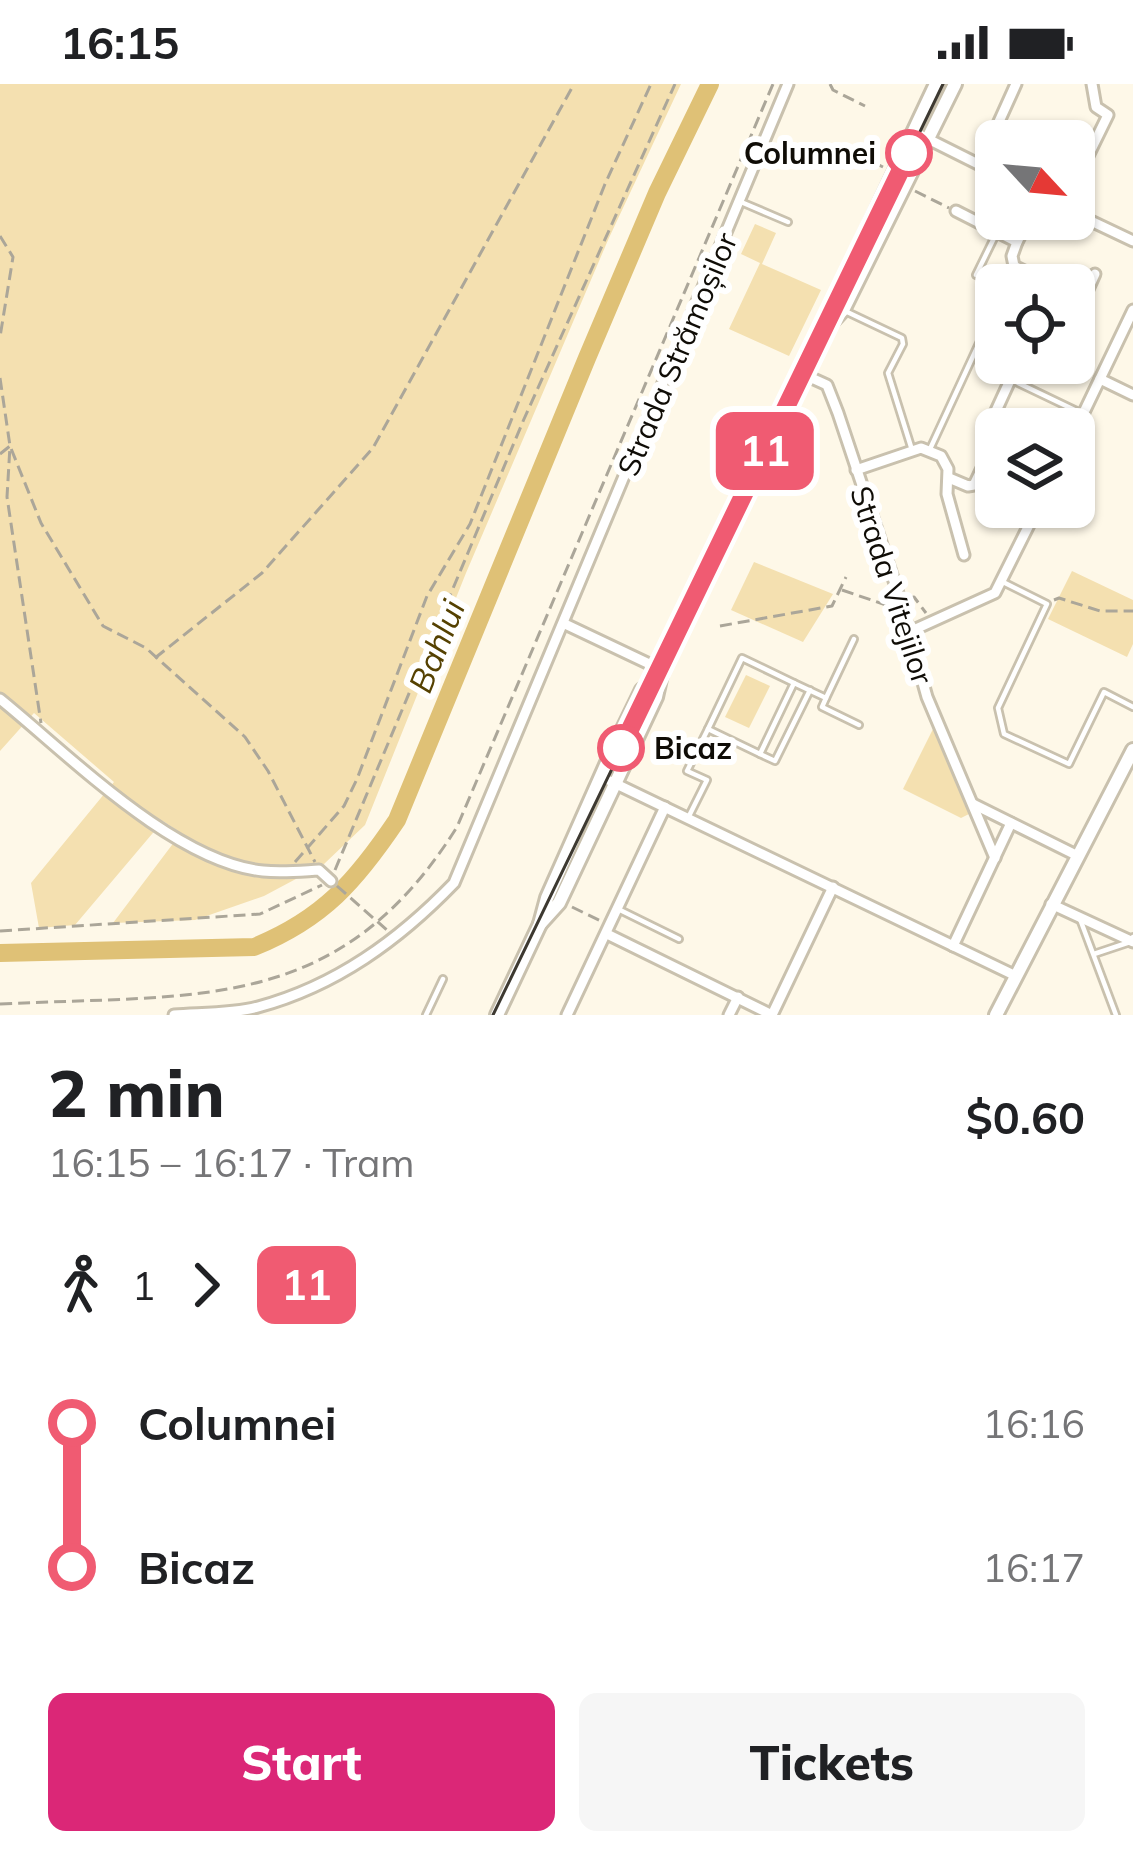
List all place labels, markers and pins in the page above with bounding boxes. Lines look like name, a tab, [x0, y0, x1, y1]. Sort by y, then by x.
marker: Columnei	[887, 131, 931, 175]
place label: Columnei	[744, 134, 876, 172]
marker: Bicaz	[599, 726, 643, 770]
place label: Bicaz	[654, 729, 732, 767]

